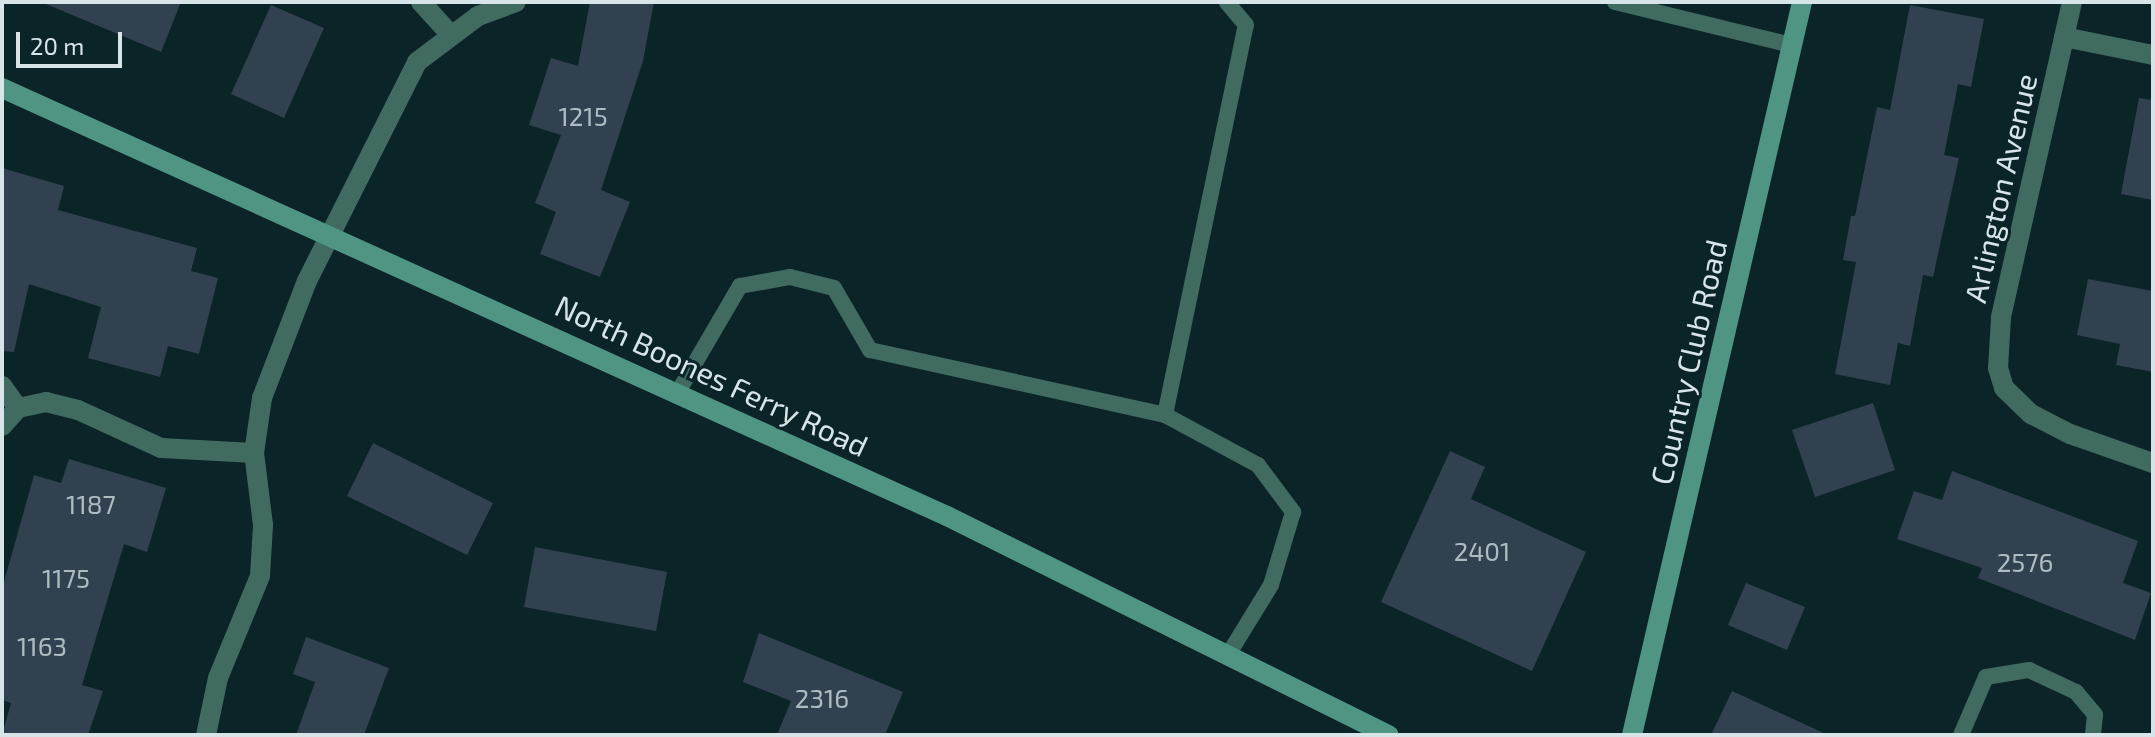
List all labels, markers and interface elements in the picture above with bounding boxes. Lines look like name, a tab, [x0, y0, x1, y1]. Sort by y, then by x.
scale bar	[20, 16, 126, 66]
text: 20 m	[30, 31, 84, 60]
street label: Arlington Avenue	[1956, 70, 2044, 306]
house number: 1215	[558, 100, 608, 132]
street label: Country Club Road	[1642, 236, 1734, 488]
street label: North Boones Ferry Road	[550, 287, 874, 463]
house number: 1187	[66, 488, 116, 520]
house number: 2401	[1454, 535, 1510, 567]
house number: 2576	[1997, 546, 2053, 578]
house number: 1175	[42, 562, 90, 594]
house number: 1163	[17, 630, 67, 662]
house number: 2316	[795, 682, 849, 714]

